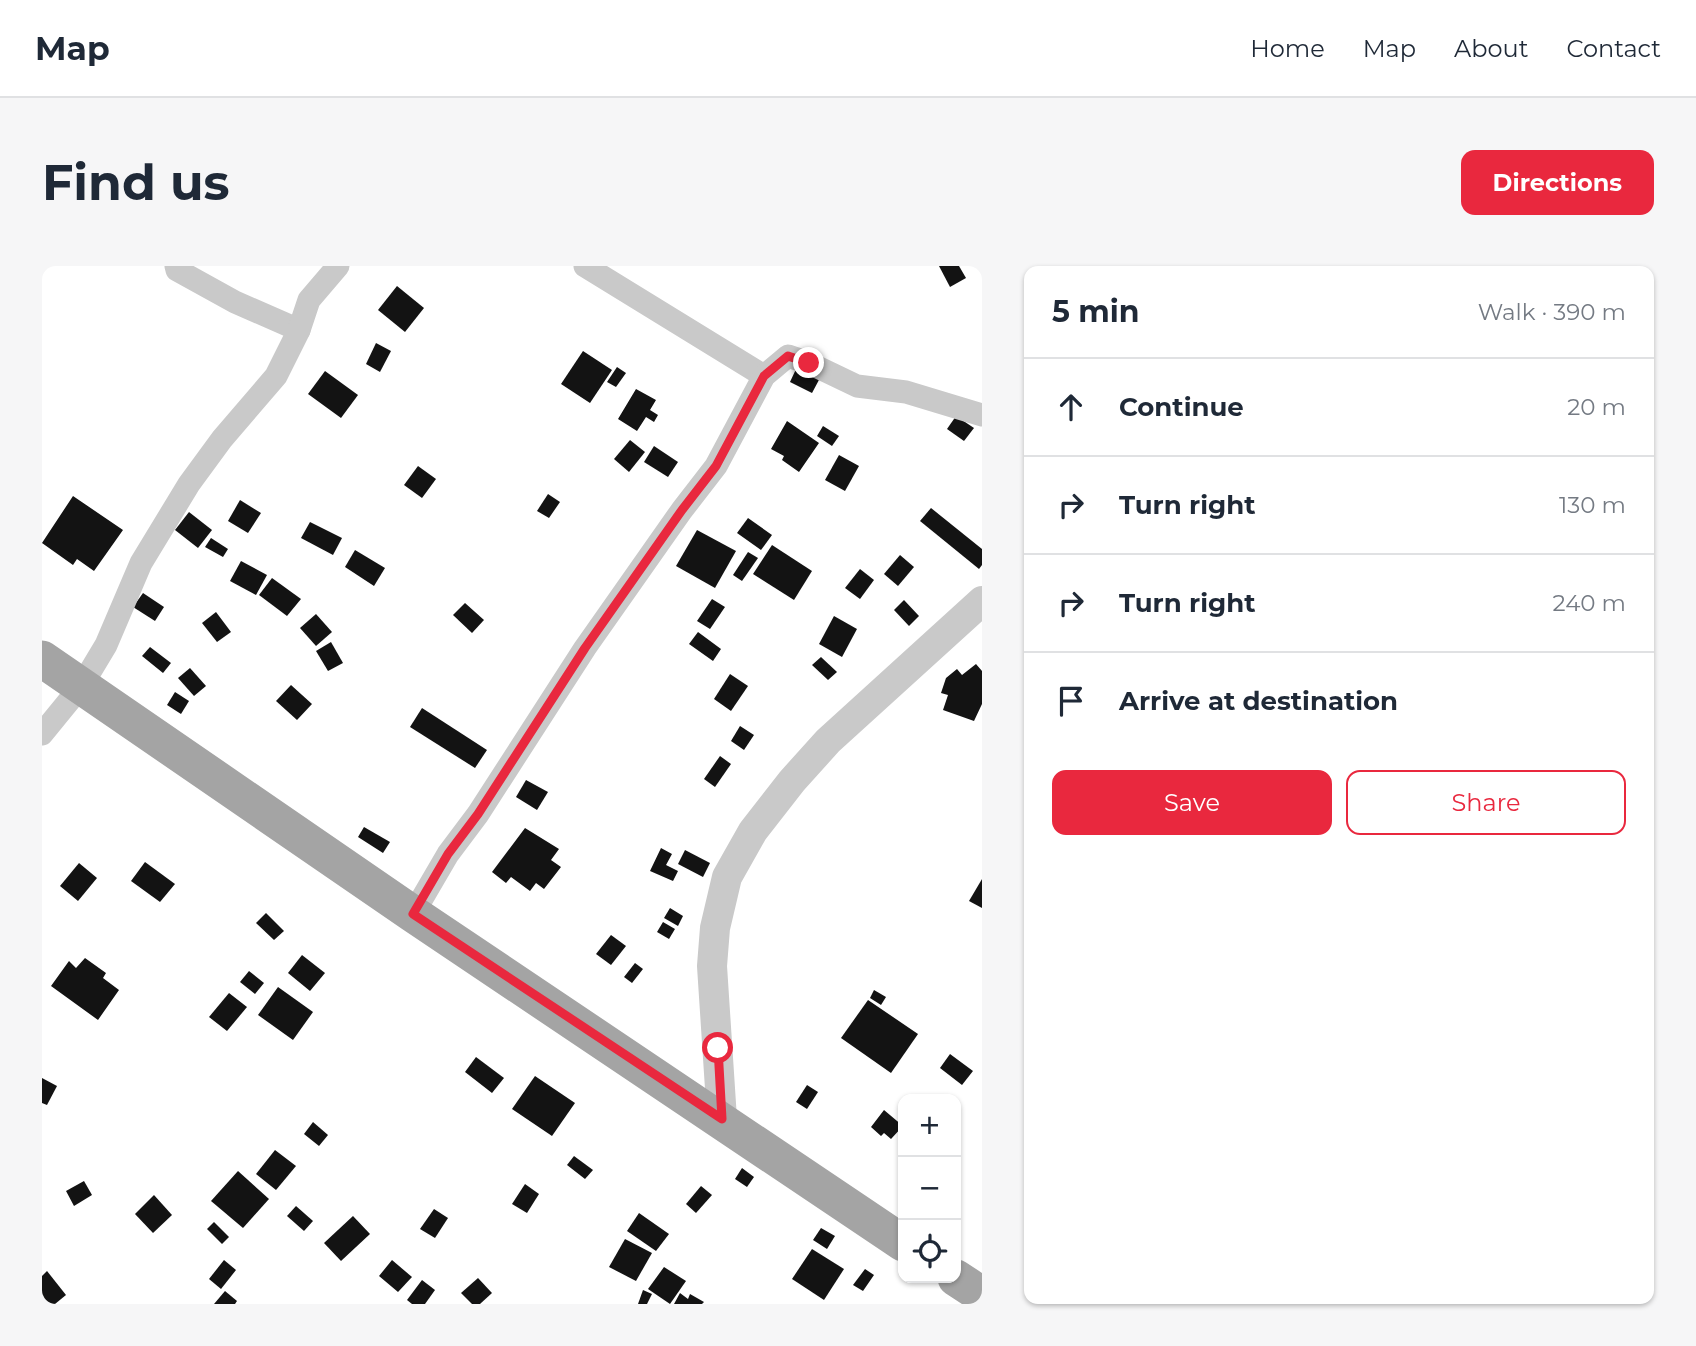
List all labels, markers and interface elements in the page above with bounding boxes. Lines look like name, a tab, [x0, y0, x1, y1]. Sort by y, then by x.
text: Map	[35, 28, 110, 68]
text: Home	[1250, 34, 1325, 63]
text: Map	[1363, 34, 1416, 63]
text: About	[1454, 34, 1528, 63]
text: Contact	[1566, 34, 1661, 63]
button: Directions	[1461, 150, 1654, 215]
text: Find us	[42, 153, 230, 212]
text: 5 min	[1052, 293, 1140, 330]
text: Walk · 390 m	[1478, 298, 1626, 326]
route end	[793, 347, 824, 378]
icon: ahead	[1052, 388, 1090, 426]
text: Continue	[1119, 391, 1244, 423]
text: 20 m	[1567, 393, 1626, 421]
icon: right	[1052, 486, 1090, 524]
text: Turn right	[1119, 489, 1255, 521]
text: 130 m	[1559, 491, 1626, 519]
icon: right	[1052, 584, 1090, 622]
text: Turn right	[1119, 587, 1255, 619]
text: 240 m	[1553, 589, 1626, 617]
icon: arrive	[1052, 682, 1090, 720]
text: Arrive at destination	[1119, 685, 1398, 717]
button: Save	[1052, 770, 1332, 835]
button: Share	[1346, 770, 1626, 835]
route start	[702, 1032, 733, 1063]
map controls	[898, 1094, 961, 1283]
button: +	[898, 1094, 961, 1157]
button: −	[898, 1157, 961, 1220]
button: locate	[898, 1220, 961, 1283]

